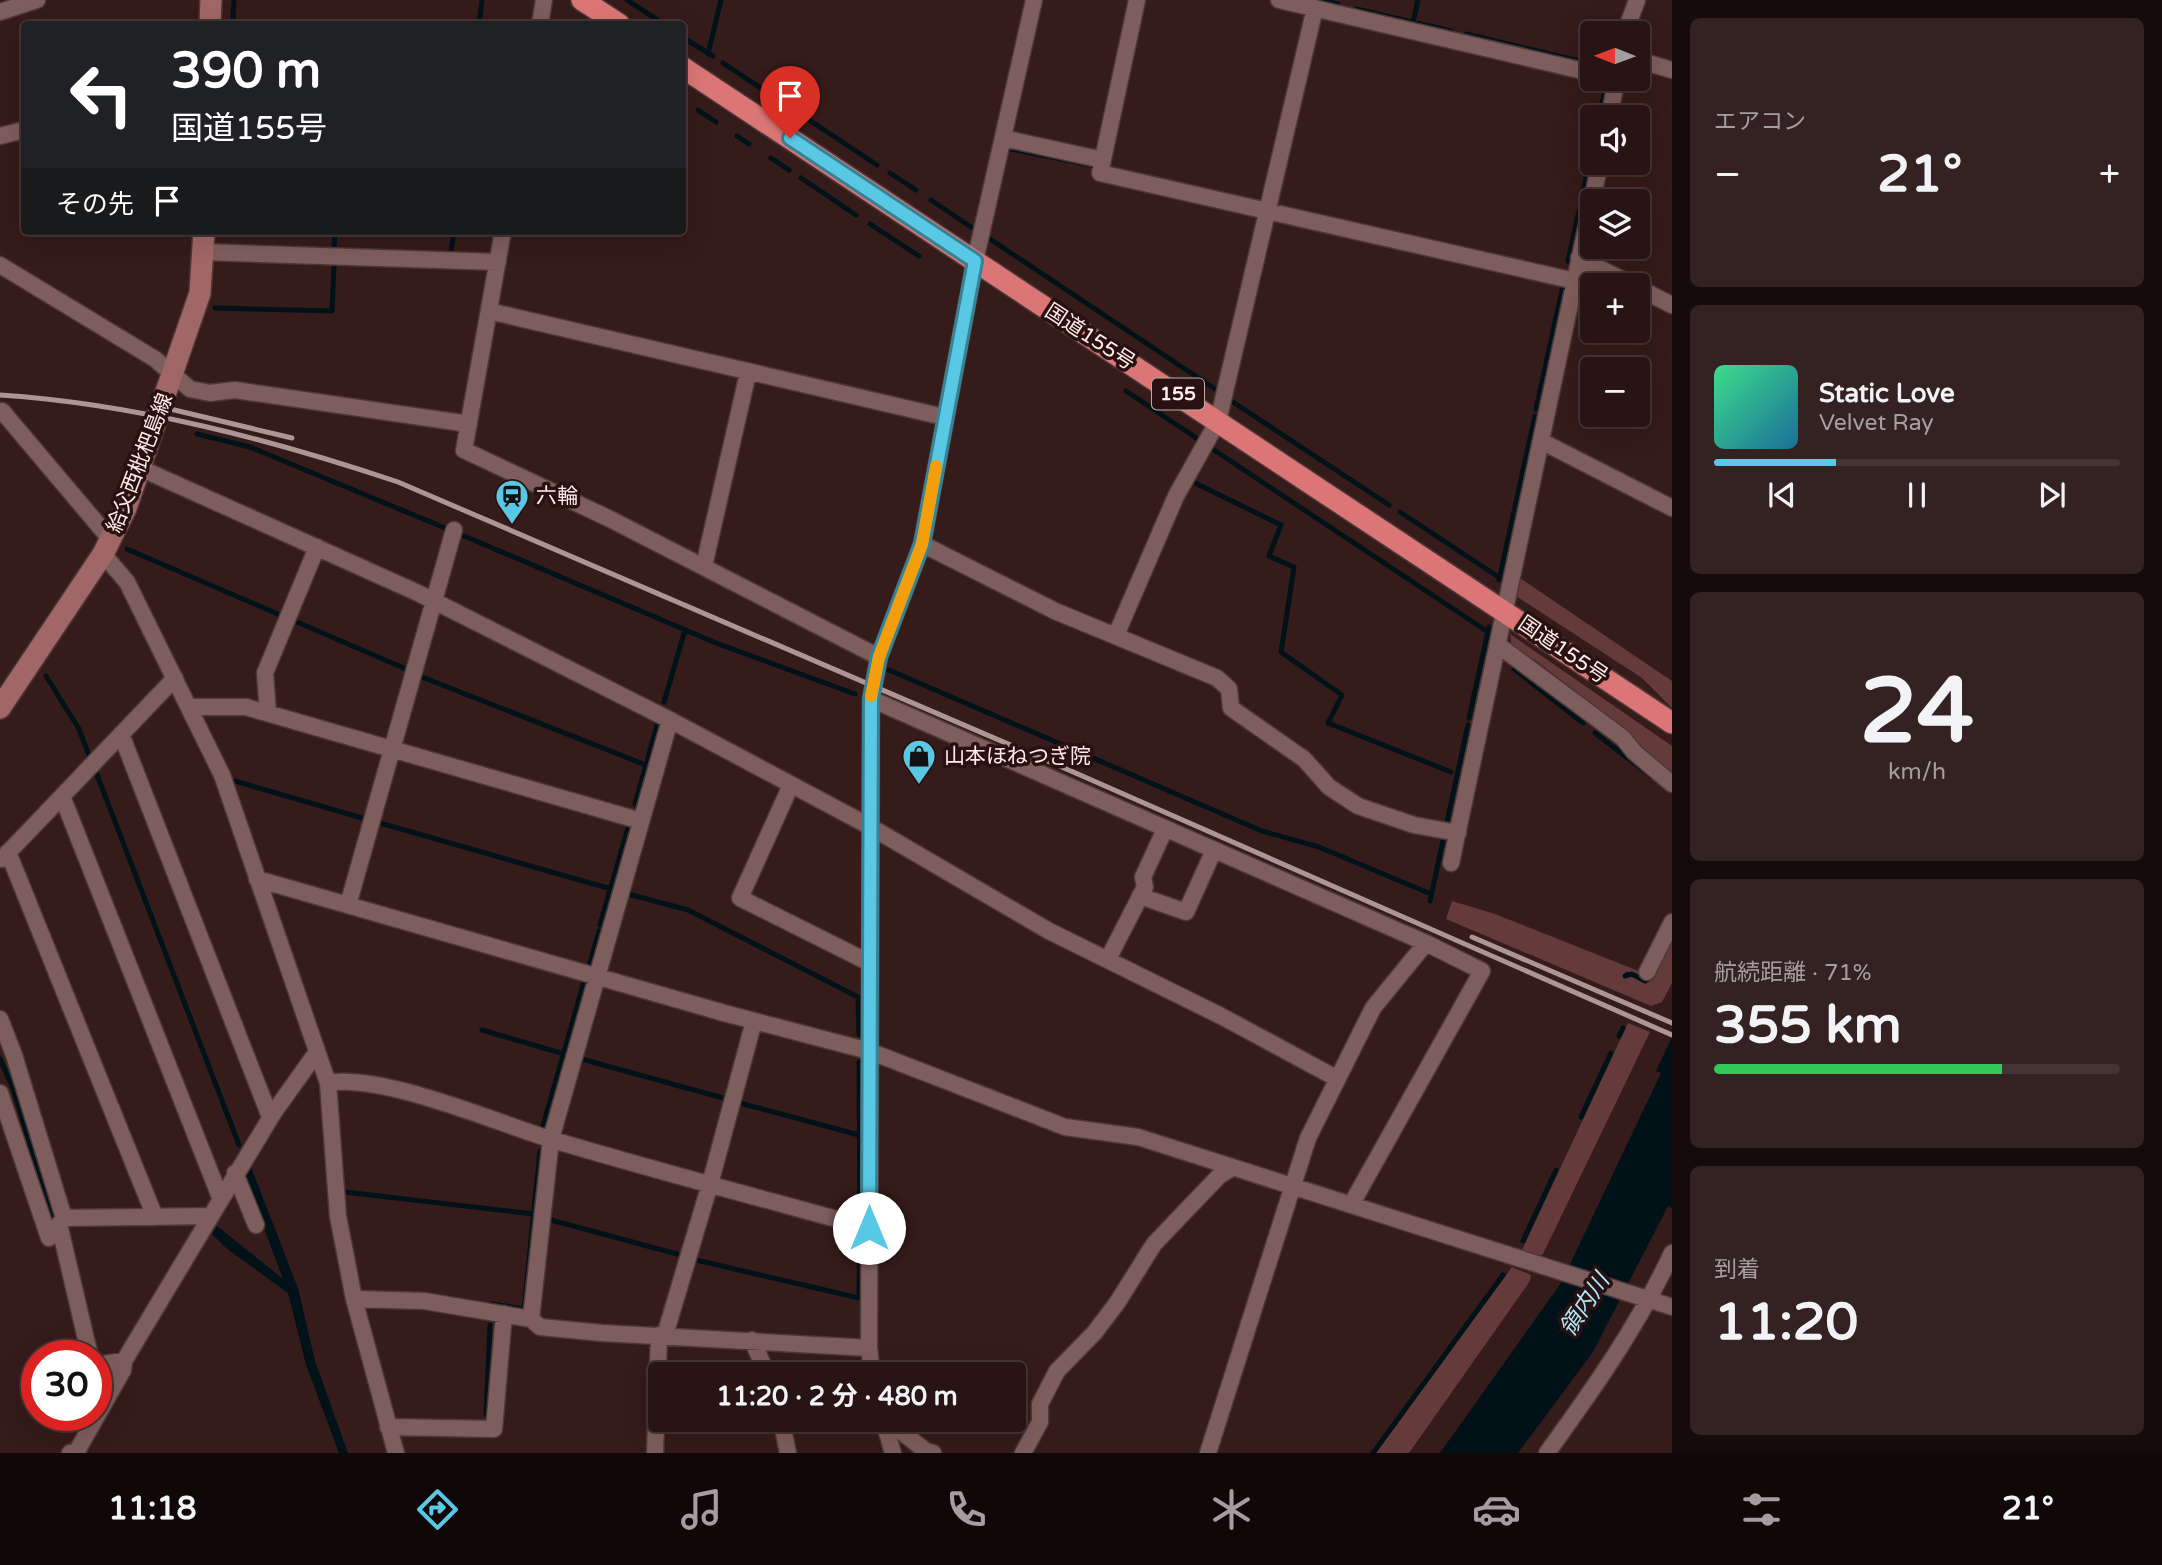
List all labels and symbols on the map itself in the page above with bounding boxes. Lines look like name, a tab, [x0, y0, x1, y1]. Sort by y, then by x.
north arrow	[1580, 21, 1650, 91]
pin	[760, 66, 820, 138]
street label: 国道155号	[1040, 299, 1140, 375]
road number: 155	[1152, 378, 1204, 410]
street label: 給父西枇杷島線	[102, 390, 178, 536]
station icon: 六輪	[493, 477, 531, 526]
place label: 六輪	[536, 484, 578, 509]
street label: 国道155号	[1513, 611, 1613, 689]
shop icon: 山本ほねつぎ院	[900, 737, 938, 786]
place label: 山本ほねつぎ院	[944, 744, 1091, 769]
position arrow	[832, 1191, 906, 1265]
water label: 領内川	[1554, 1266, 1617, 1342]
speed limit sign: 30	[21, 1340, 112, 1431]

